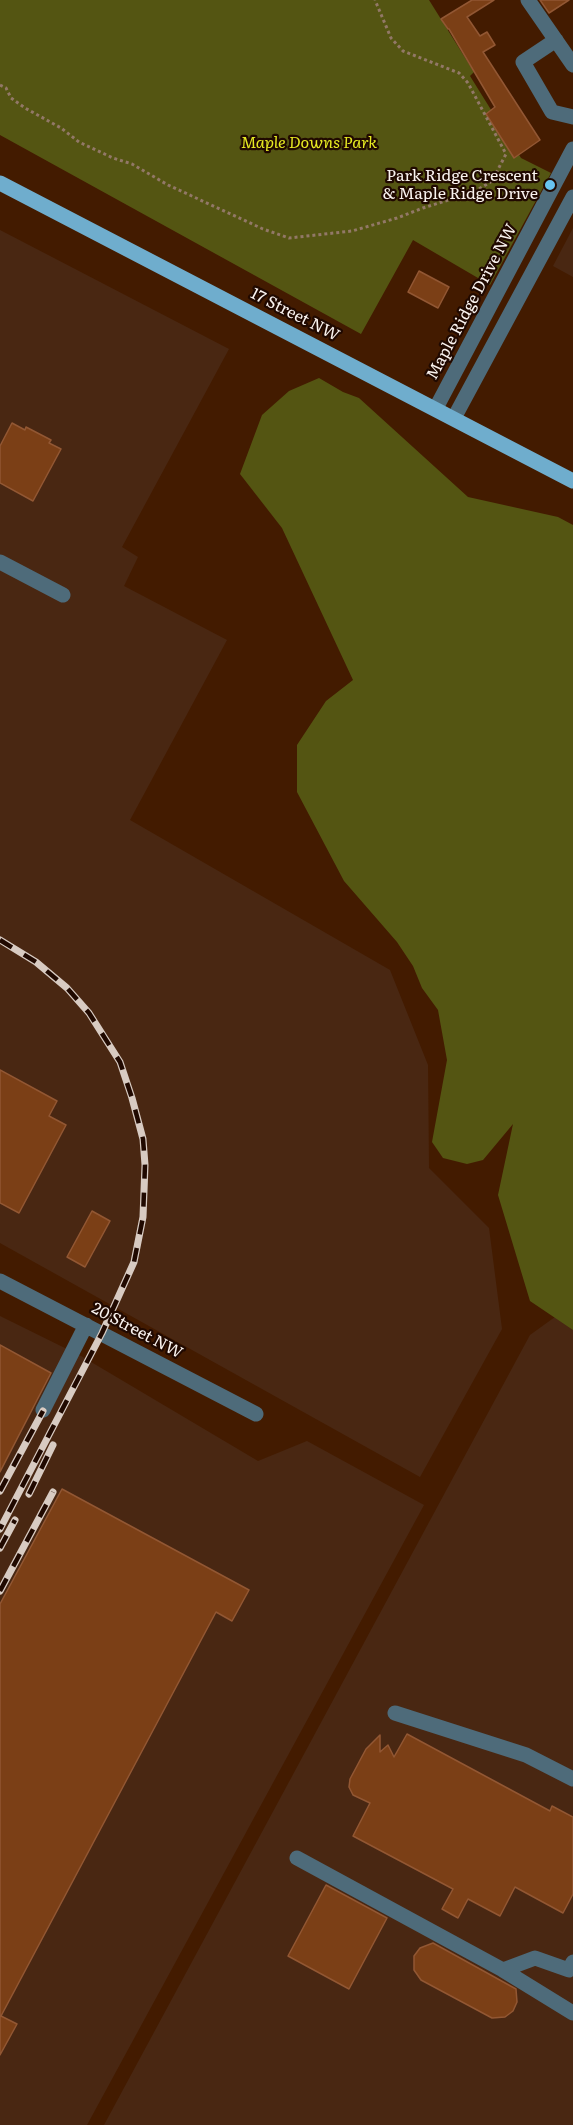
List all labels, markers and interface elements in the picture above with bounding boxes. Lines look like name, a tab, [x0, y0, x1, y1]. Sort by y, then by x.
park label: Maple Downs Park	[241, 133, 377, 153]
place label: Park Ridge Crescent & Maple Ridge Drive	[382, 166, 538, 204]
marker: Park Ridge Crescent & Maple Ridge Drive	[543, 178, 557, 192]
street label: Maple Ridge Drive NW	[423, 221, 521, 383]
street label: 17 Street NW	[247, 284, 343, 346]
street label: 20 Street NW	[88, 1299, 186, 1363]

